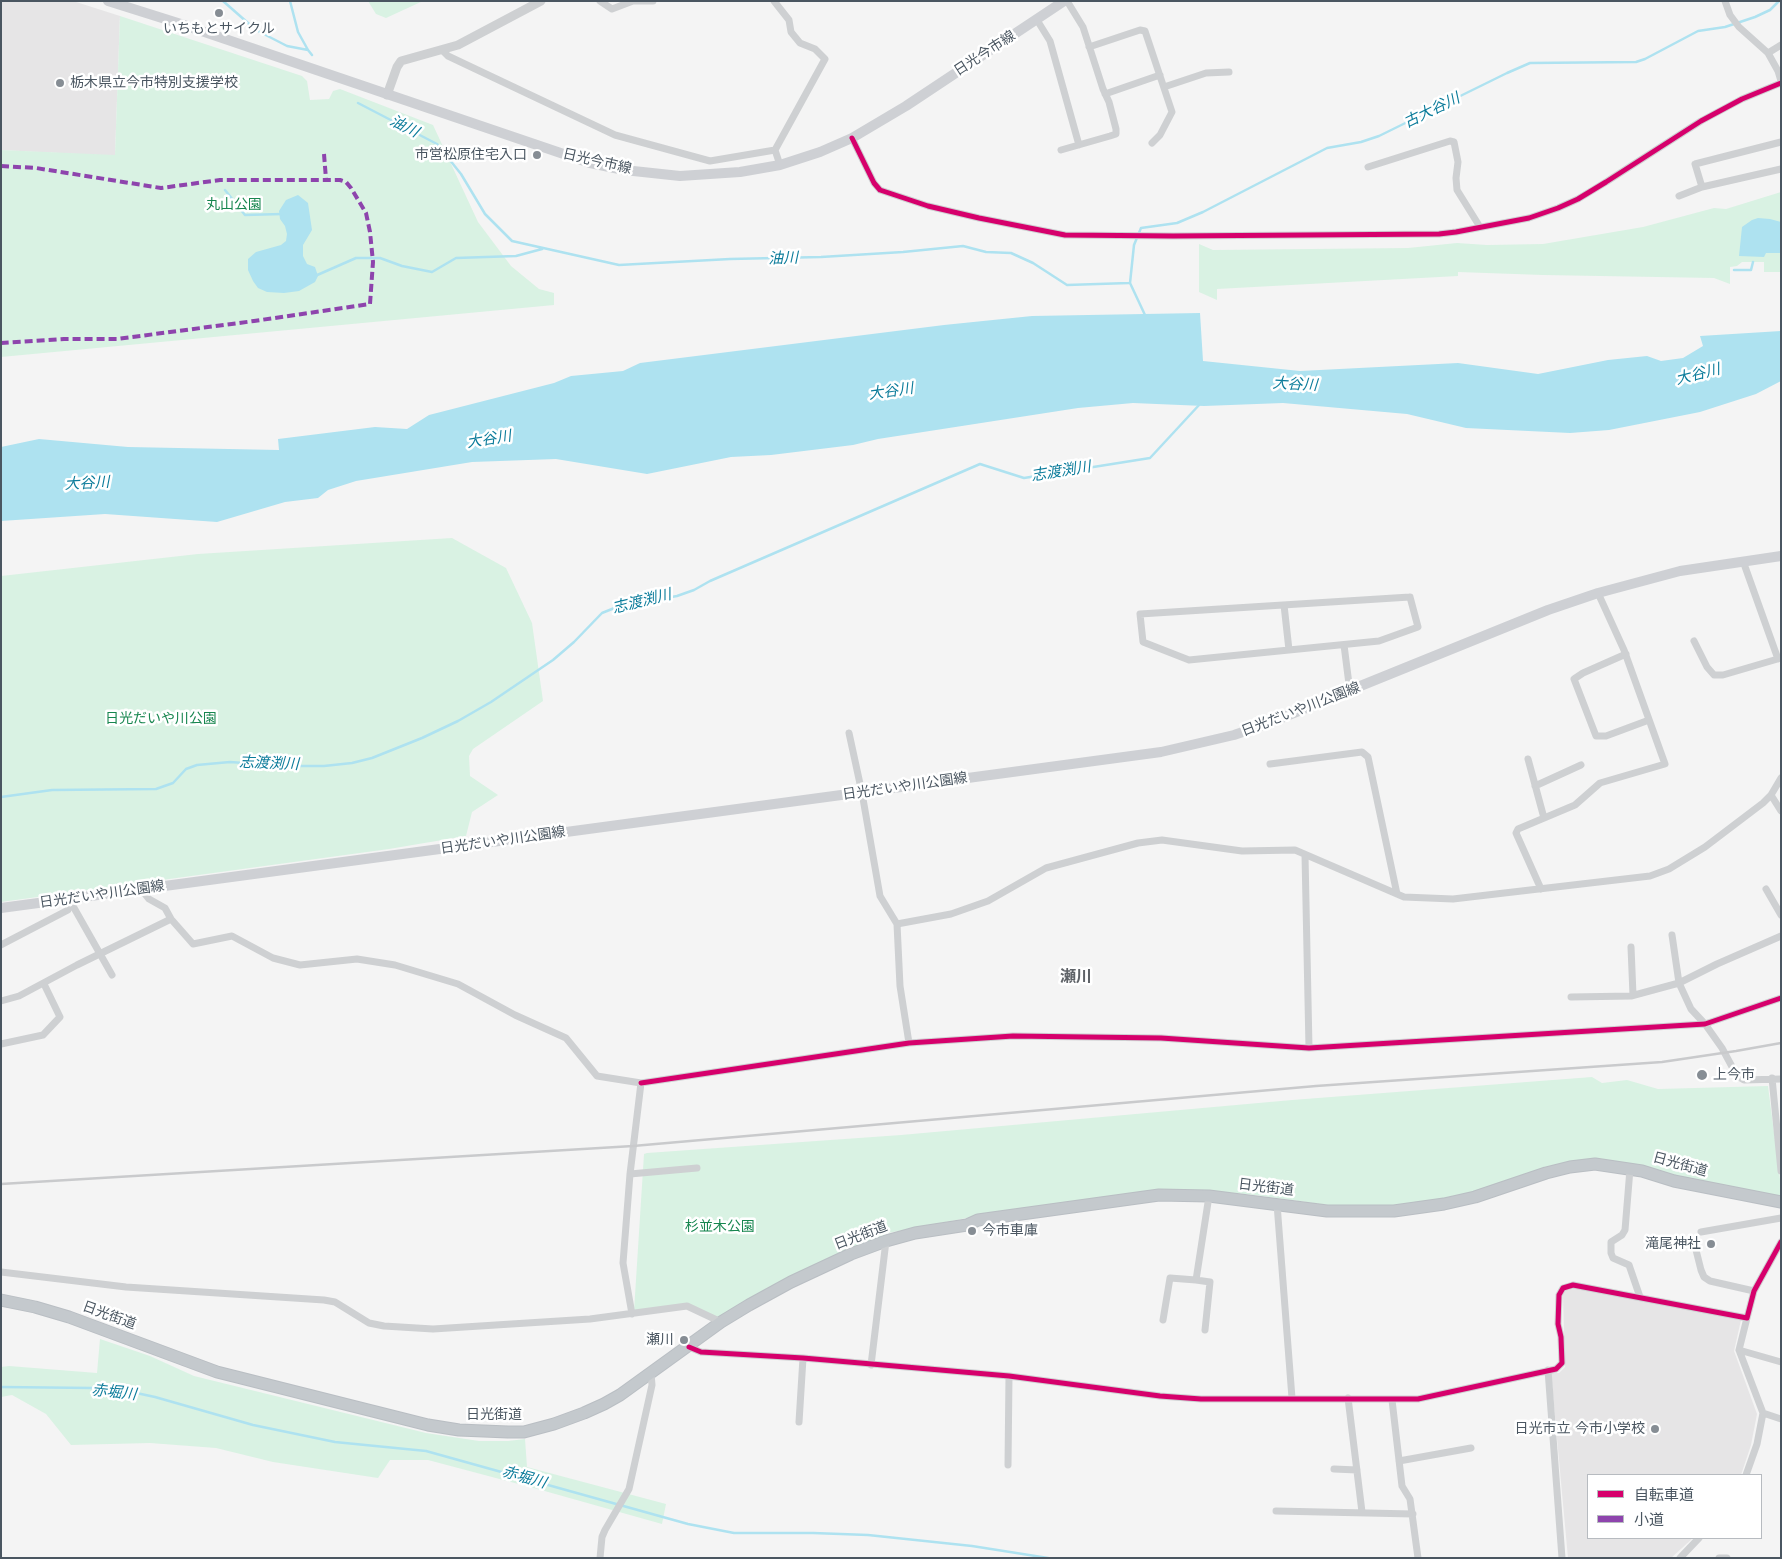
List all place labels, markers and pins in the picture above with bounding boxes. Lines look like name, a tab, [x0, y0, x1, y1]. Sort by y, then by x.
marker: いちもとサイクル	[213, 7, 225, 19]
place label: いちもとサイクル	[163, 21, 275, 37]
place label: 栃木県立今市特別支援学校	[70, 75, 238, 91]
marker: 栃木県立今市特別支援学校	[54, 77, 66, 89]
place label: 市営松原住宅入口	[415, 147, 527, 163]
marker: 市営松原住宅入口	[531, 149, 543, 161]
place label: 上今市	[1713, 1067, 1755, 1083]
marker: 上今市	[1695, 1068, 1709, 1082]
place label: 今市車庫	[982, 1223, 1038, 1239]
marker: 今市車庫	[966, 1225, 978, 1237]
place label: 滝尾神社	[1645, 1236, 1701, 1252]
marker: 滝尾神社	[1705, 1238, 1717, 1250]
place label: 瀬川	[646, 1332, 674, 1348]
marker: 瀬川	[678, 1334, 690, 1346]
place label: 日光市立 今市小学校	[1515, 1421, 1645, 1437]
marker: 日光市立 今市小学校	[1649, 1423, 1661, 1435]

